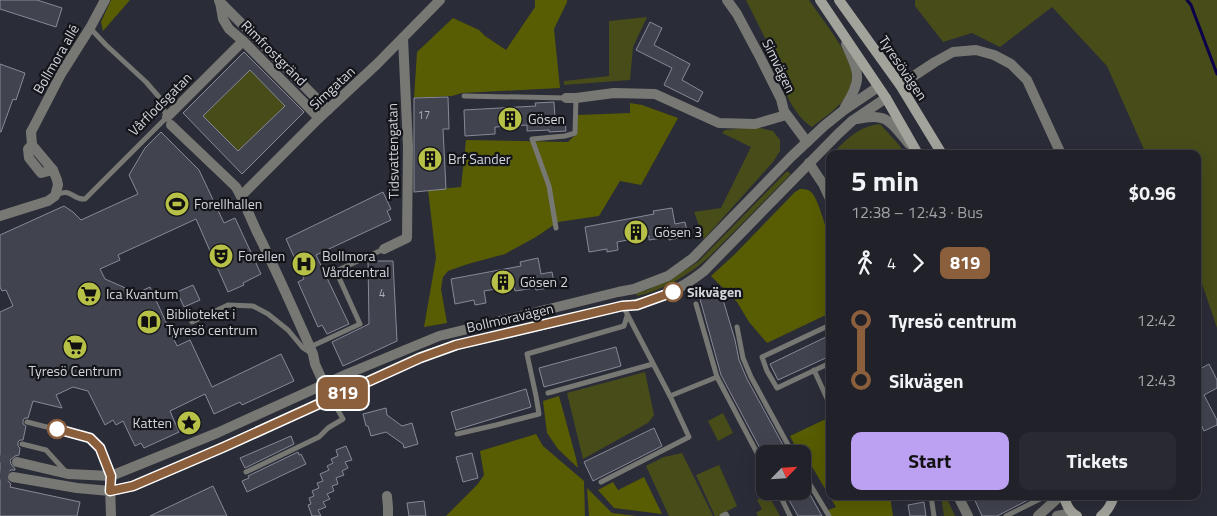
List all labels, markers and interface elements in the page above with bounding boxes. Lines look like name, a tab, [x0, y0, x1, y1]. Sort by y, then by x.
street label: Rimfrostgränd	[237, 15, 312, 90]
street label: Bollmora allé	[27, 20, 84, 97]
street label: Tyresövägen	[874, 31, 933, 104]
street label: Simvägen	[757, 35, 802, 96]
street label: Simgatan	[304, 61, 359, 114]
street label: Vårflodsgatan	[123, 67, 196, 140]
street label: Tidsvattengatan	[381, 103, 404, 199]
building icon: Gösen	[497, 106, 523, 132]
house number: 17	[418, 107, 430, 123]
place label: Gösen	[528, 108, 565, 129]
building icon: Brf Sander	[417, 146, 443, 172]
place label: Brf Sander	[448, 148, 511, 169]
text: 5 min	[851, 159, 919, 202]
text: $0.96	[1129, 178, 1176, 207]
sports icon: Forellhallen	[164, 191, 190, 217]
place label: Forellhallen	[194, 193, 262, 214]
text: 12:38 – 12:43 · Bus	[851, 200, 983, 224]
building icon: Gösen 3	[623, 219, 649, 245]
place label: Gösen 3	[654, 221, 702, 242]
theatre icon: Forellen	[208, 243, 234, 269]
place label: Forellen	[238, 245, 285, 266]
place label: Bollmora Vårdcentral	[322, 245, 389, 282]
icon: walk	[851, 249, 879, 277]
icon: forward	[904, 249, 932, 277]
text: 819	[950, 249, 980, 276]
hospital icon: Bollmora Vårdcentral	[291, 251, 317, 277]
text: 4	[887, 251, 896, 275]
building icon: Gösen 2	[490, 269, 516, 295]
place label: Gösen 2	[520, 271, 568, 292]
supermarket icon: Ica Kvantum	[76, 281, 102, 307]
place label: Sikvägen	[687, 281, 742, 302]
marker: Sikvägen	[663, 282, 683, 302]
place label: Ica Kvantum	[106, 283, 178, 304]
house number: 4	[379, 285, 385, 301]
street label: Bollmoravägen	[464, 297, 556, 338]
place label: Biblioteket i Tyresö centrum	[166, 303, 257, 340]
text: Tyresö centrum	[889, 306, 1017, 335]
text: 12:42	[1137, 308, 1176, 332]
library icon: Biblioteket i Tyresö centrum	[136, 309, 162, 335]
supermarket icon: Tyresö Centrum	[62, 334, 88, 360]
place label: Tyresö Centrum	[29, 360, 121, 381]
text: Sikvägen	[889, 366, 963, 395]
text: 12:43	[1137, 368, 1176, 392]
line badge: 819	[314, 377, 372, 409]
text: 819	[328, 379, 358, 406]
place icon: Katten	[176, 410, 202, 436]
place label: Katten	[133, 412, 172, 433]
unlabelled marker	[47, 419, 67, 439]
button: Start	[851, 432, 1009, 490]
button: Tickets	[1019, 432, 1176, 490]
north arrow	[756, 445, 811, 500]
map controls	[756, 445, 811, 500]

